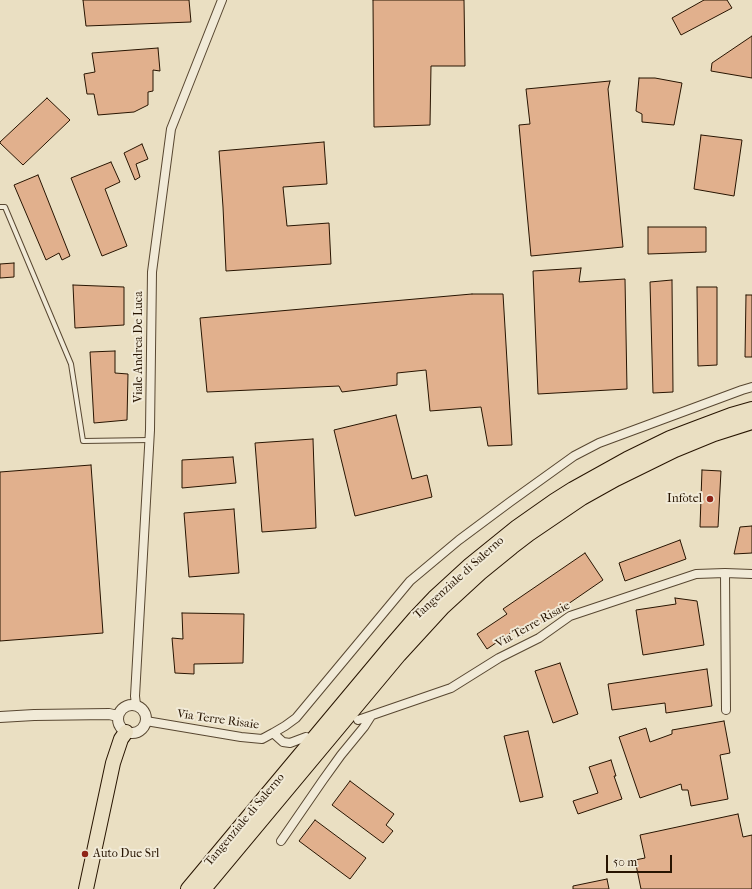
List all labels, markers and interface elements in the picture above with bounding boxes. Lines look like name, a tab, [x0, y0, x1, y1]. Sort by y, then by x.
street label: Viale Andrea De Luca	[132, 291, 146, 403]
place label: Infotel	[667, 492, 702, 506]
marker: Infotel	[705, 494, 715, 504]
street label: Tangenziale di Salerno	[411, 534, 507, 622]
street label: Via Terre Risaie	[493, 599, 573, 651]
street label: Via Terre Risaie	[176, 707, 260, 733]
street label: Tangenziale di Salerno	[202, 771, 288, 869]
place label: Auto Due Srl	[93, 847, 159, 861]
scale bar	[608, 847, 674, 873]
marker: Auto Due Srl	[80, 849, 90, 859]
text: 50 m	[613, 855, 637, 869]

